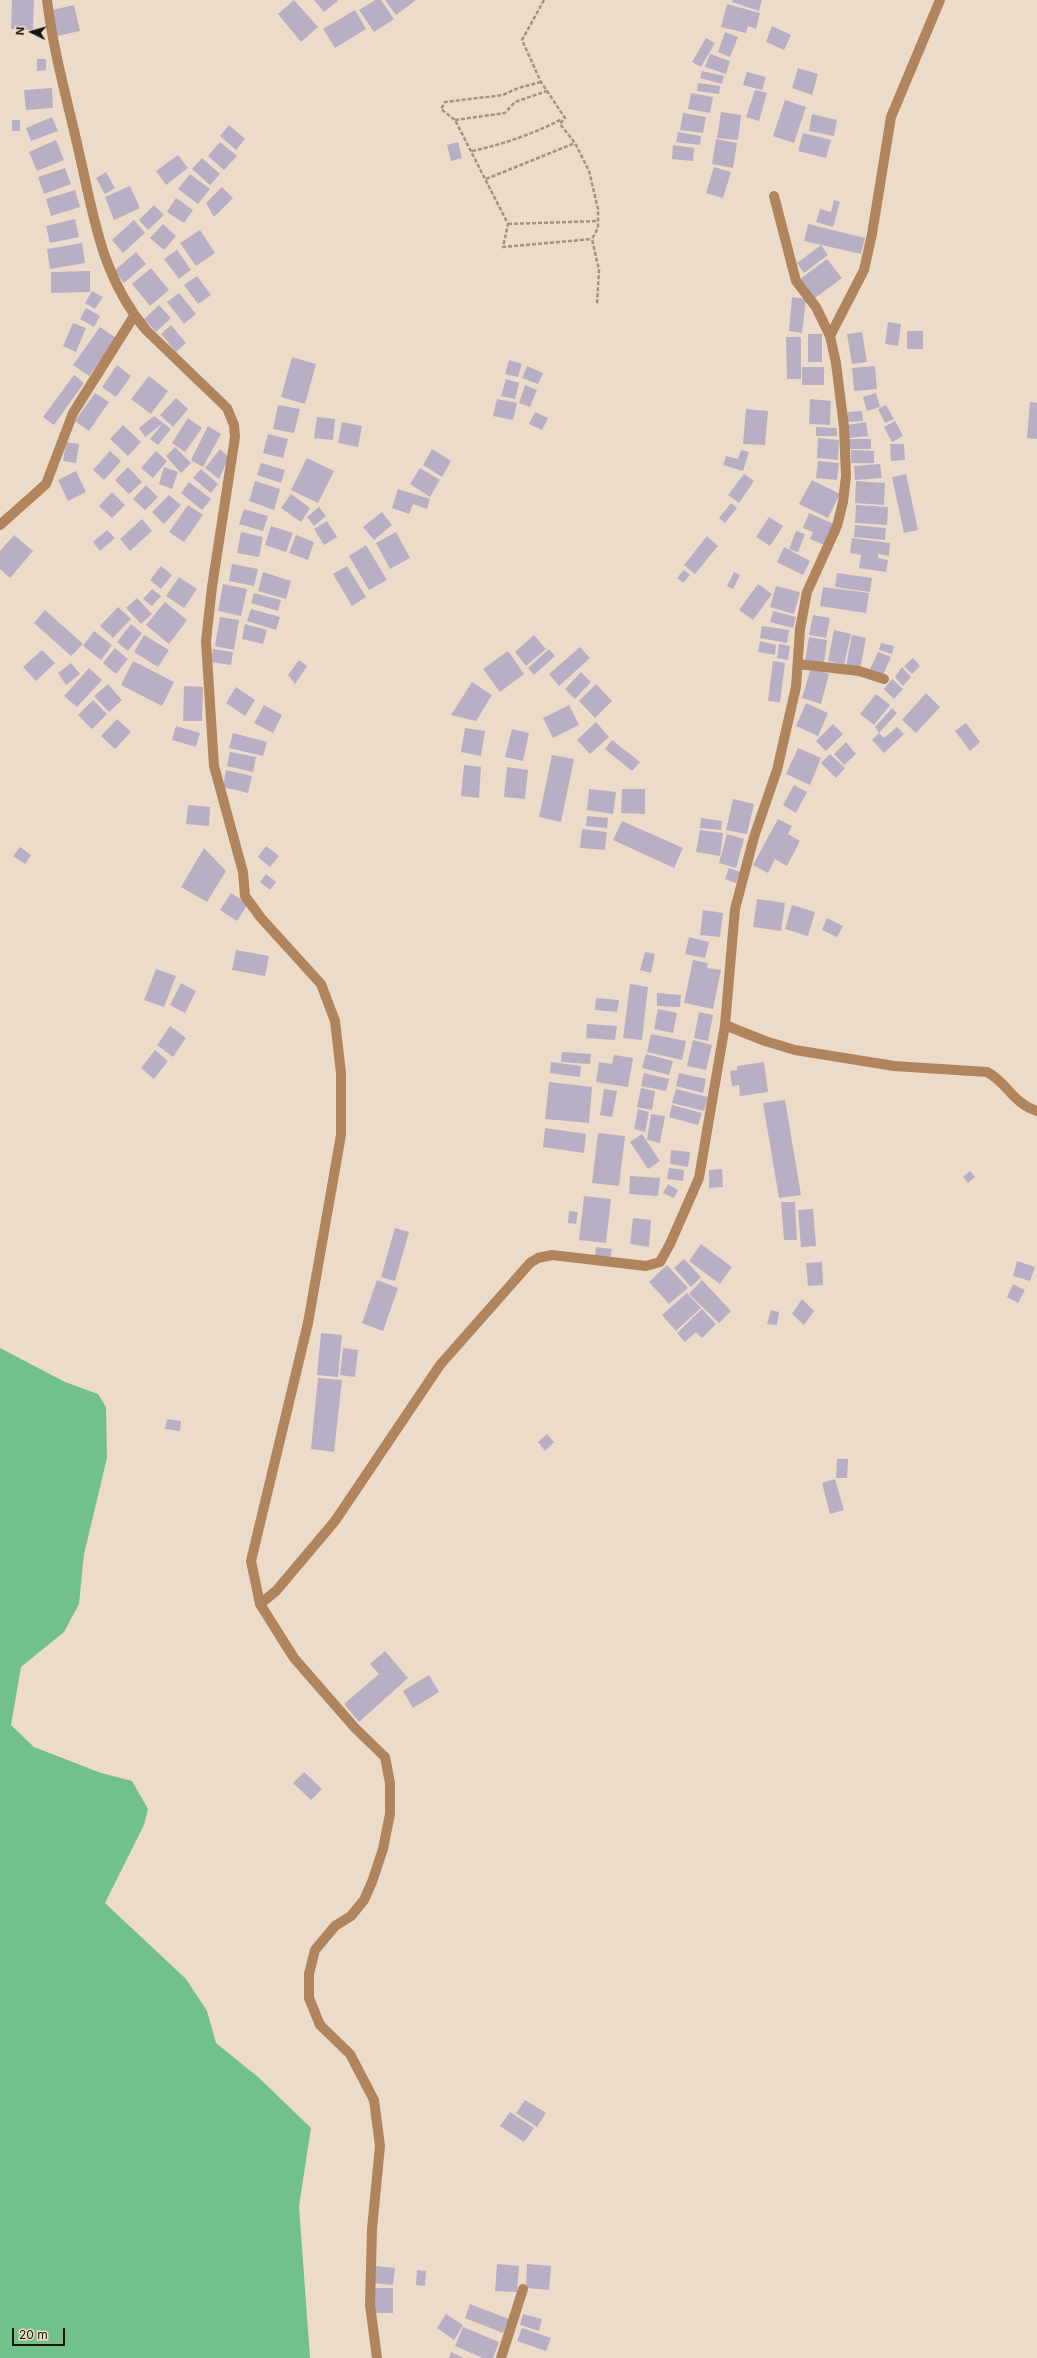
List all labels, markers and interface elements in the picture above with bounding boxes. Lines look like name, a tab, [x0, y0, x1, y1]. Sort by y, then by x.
north arrow	[12, 12, 52, 52]
text: N	[13, 26, 27, 36]
scale bar	[14, 2320, 67, 2346]
text: 20 m	[19, 2327, 48, 2342]

